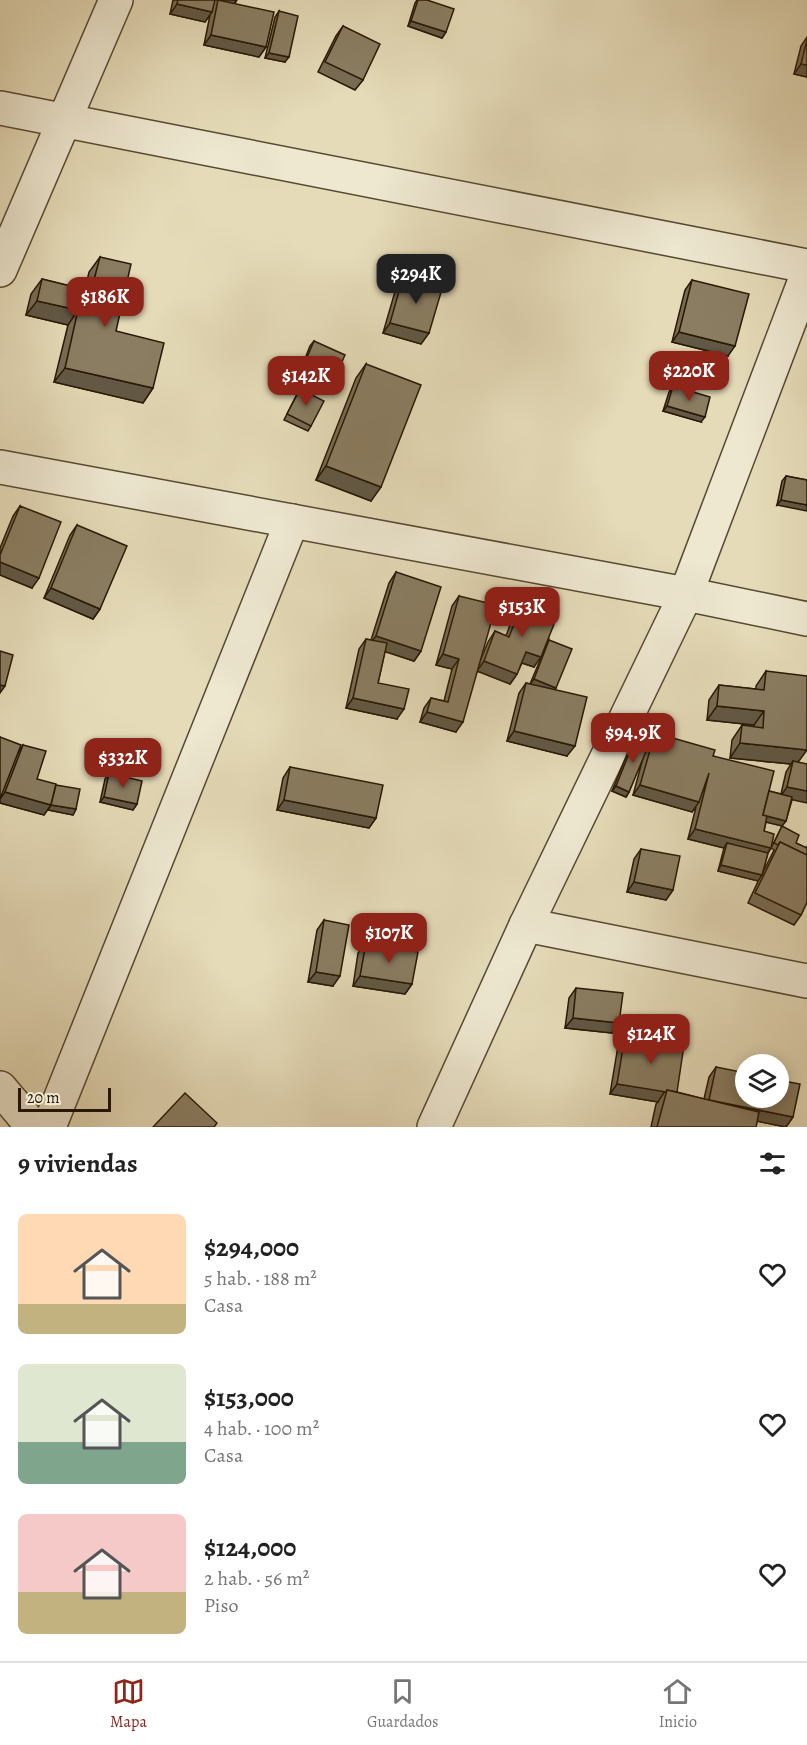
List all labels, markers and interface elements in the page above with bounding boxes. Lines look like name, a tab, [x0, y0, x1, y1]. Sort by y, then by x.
pin: $294K	[374, 254, 458, 305]
text: $294K	[391, 260, 441, 287]
pin: $186K	[63, 277, 147, 328]
text: $186K	[81, 283, 129, 310]
pin: $220K	[647, 351, 731, 402]
pin: $142K	[264, 356, 348, 407]
text: $220K	[663, 357, 715, 384]
text: $142K	[282, 362, 330, 389]
pin: $153K	[480, 587, 564, 638]
text: $153K	[499, 593, 545, 620]
pin: $94.9K	[584, 713, 682, 764]
text: $94.9K	[605, 719, 661, 746]
pin: $332K	[81, 738, 165, 789]
text: $332K	[98, 744, 148, 771]
pin: $107K	[347, 913, 431, 964]
text: $107K	[365, 919, 413, 946]
pin: $124K	[609, 1014, 693, 1065]
text: $124K	[627, 1020, 675, 1047]
map controls	[735, 1054, 789, 1108]
button: layers	[735, 1054, 789, 1108]
scale bar	[18, 1085, 111, 1112]
text: 20 m	[27, 1087, 60, 1109]
text: 9 viviendas	[18, 1146, 138, 1181]
icon: filters	[756, 1147, 789, 1180]
text: $294,000	[204, 1230, 299, 1265]
icon: home	[66, 1238, 138, 1310]
icon: heart	[756, 1258, 789, 1291]
text: 5 hab. · 188 m²	[204, 1265, 317, 1292]
text: Casa	[204, 1292, 243, 1319]
text: $153,000	[204, 1380, 294, 1415]
icon: home	[66, 1388, 138, 1460]
icon: heart	[756, 1408, 789, 1441]
text: 4 hab. · 100 m²	[204, 1415, 319, 1442]
text: Casa	[204, 1442, 243, 1469]
text: $124,000	[204, 1530, 296, 1565]
icon: home	[66, 1538, 138, 1610]
icon: heart	[756, 1558, 789, 1591]
text: 2 hab. · 56 m²	[204, 1565, 309, 1592]
text: Piso	[204, 1592, 238, 1619]
tab: Mapa	[110, 1675, 147, 1733]
tab: Guardados	[367, 1675, 439, 1733]
tab: Inicio	[659, 1675, 697, 1733]

